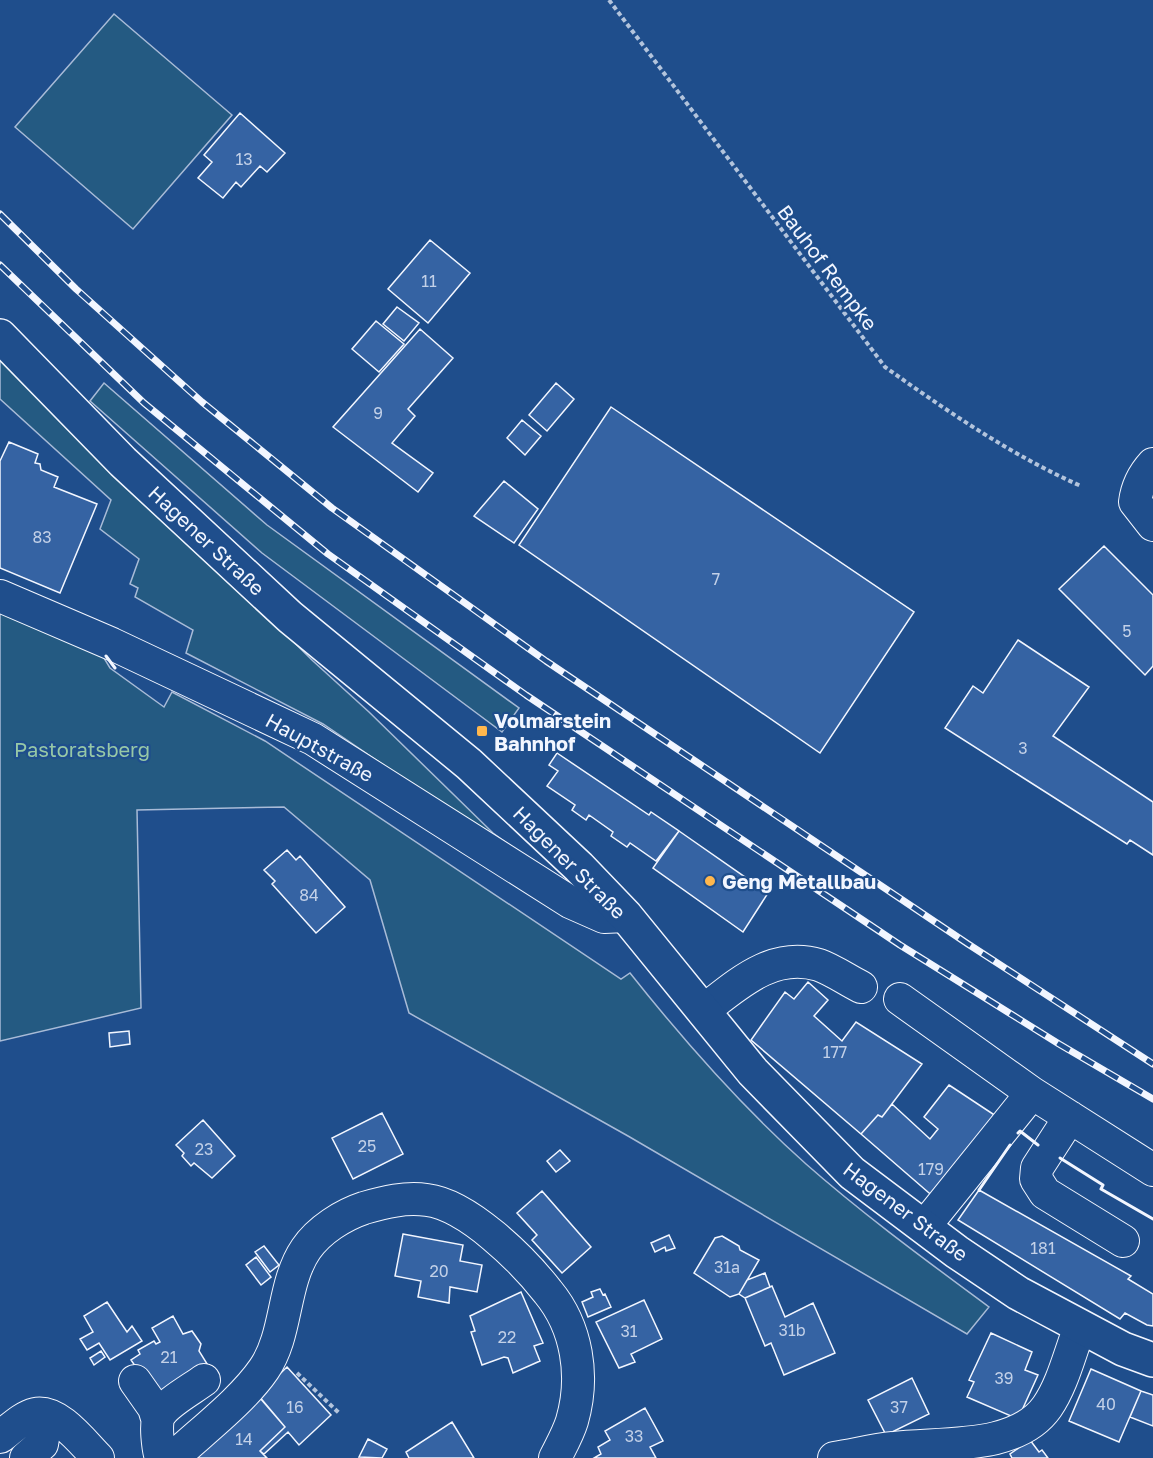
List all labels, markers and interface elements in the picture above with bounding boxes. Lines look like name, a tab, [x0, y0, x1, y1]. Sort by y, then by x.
house number: 13	[235, 149, 253, 169]
street label: Bauhof Rempke	[773, 200, 883, 334]
house number: 11	[421, 271, 437, 291]
house number: 9	[373, 403, 383, 423]
street label: Hagener Straße	[144, 480, 270, 600]
house number: 83	[32, 527, 52, 547]
house number: 7	[712, 569, 720, 589]
house number: 5	[1122, 621, 1132, 641]
street label: Hauptstraße	[262, 708, 378, 786]
place label: Volmarstein Bahnhof	[494, 708, 611, 755]
marker: Volmarstein Bahnhof	[475, 724, 489, 738]
park label: Pastoratsberg	[14, 737, 150, 761]
house number: 3	[1018, 738, 1028, 758]
street label: Hagener Straße	[509, 801, 631, 923]
place label: Geng Metallbau	[722, 869, 876, 893]
marker: Geng Metallbau	[703, 874, 717, 888]
house number: 84	[299, 885, 319, 905]
house number: 177	[823, 1042, 847, 1062]
house number: 25	[358, 1136, 376, 1156]
house number: 23	[195, 1139, 213, 1159]
street label: Hagener Straße	[839, 1156, 973, 1266]
house number: 179	[918, 1159, 944, 1179]
house number: 181	[1030, 1238, 1056, 1258]
house number: 31a	[714, 1257, 740, 1277]
house number: 20	[429, 1261, 449, 1281]
house number: 31b	[779, 1320, 806, 1340]
house number: 31	[620, 1321, 638, 1341]
house number: 22	[498, 1327, 516, 1347]
house number: 21	[160, 1347, 178, 1367]
house number: 39	[994, 1368, 1014, 1388]
house number: 40	[1096, 1394, 1116, 1414]
house number: 16	[286, 1397, 304, 1417]
house number: 37	[890, 1397, 908, 1417]
house number: 33	[625, 1426, 643, 1446]
house number: 14	[235, 1429, 253, 1449]

